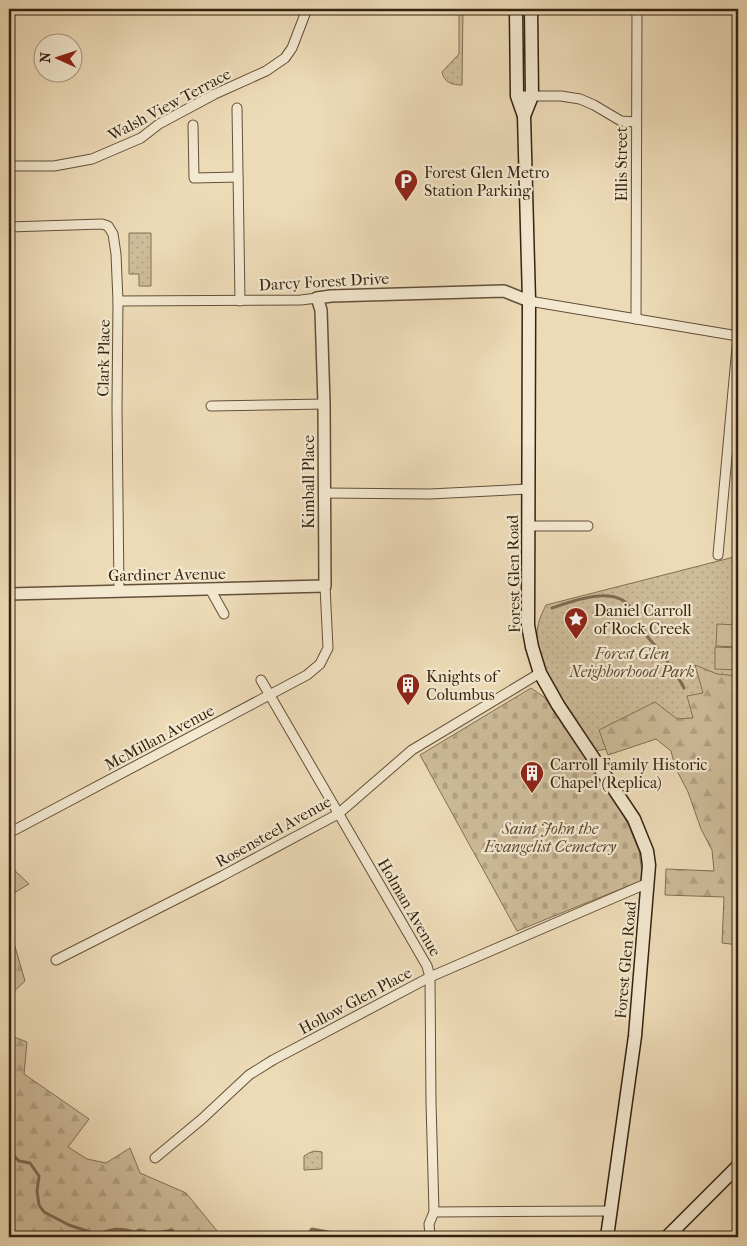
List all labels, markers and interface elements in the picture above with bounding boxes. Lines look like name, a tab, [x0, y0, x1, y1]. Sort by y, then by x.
north arrow	[32, 32, 82, 82]
text: N	[37, 51, 54, 63]
street label: Walsh View Terrace	[104, 64, 234, 145]
street label: Ellis Street	[612, 126, 631, 201]
place label: Forest Glen Metro Station Parking	[424, 163, 549, 200]
parking icon: Forest Glen Metro Station Parking	[393, 168, 419, 202]
street label: Darcy Forest Drive	[258, 269, 390, 294]
street label: Clark Place	[93, 319, 114, 397]
street label: Kimball Place	[299, 435, 318, 529]
street label: Forest Glen Road	[503, 515, 524, 633]
street label: Gardiner Avenue	[108, 564, 226, 585]
place label: Daniel Carroll of Rock Creek	[594, 601, 692, 638]
place icon: Daniel Carroll of Rock Creek	[563, 606, 589, 640]
park label: Forest Glen Neighborhood Park	[568, 644, 695, 681]
place label: Knights of Columbus	[426, 667, 501, 704]
building icon: Knights of Columbus	[395, 672, 421, 706]
street label: McMillan Avenue	[101, 700, 217, 774]
place label: Carroll Family Historic Chapel (Replica)	[550, 755, 707, 792]
building icon: Carroll Family Historic Chapel (Replica)	[519, 760, 545, 794]
street label: Rosensteel Avenue	[212, 792, 335, 871]
park label: Saint John the Evangelist Cemetery	[483, 819, 616, 856]
street label: Holman Avenue	[374, 855, 445, 960]
street label: Forest Glen Road	[611, 900, 640, 1020]
street label: Hollow Glen Place	[296, 963, 415, 1038]

